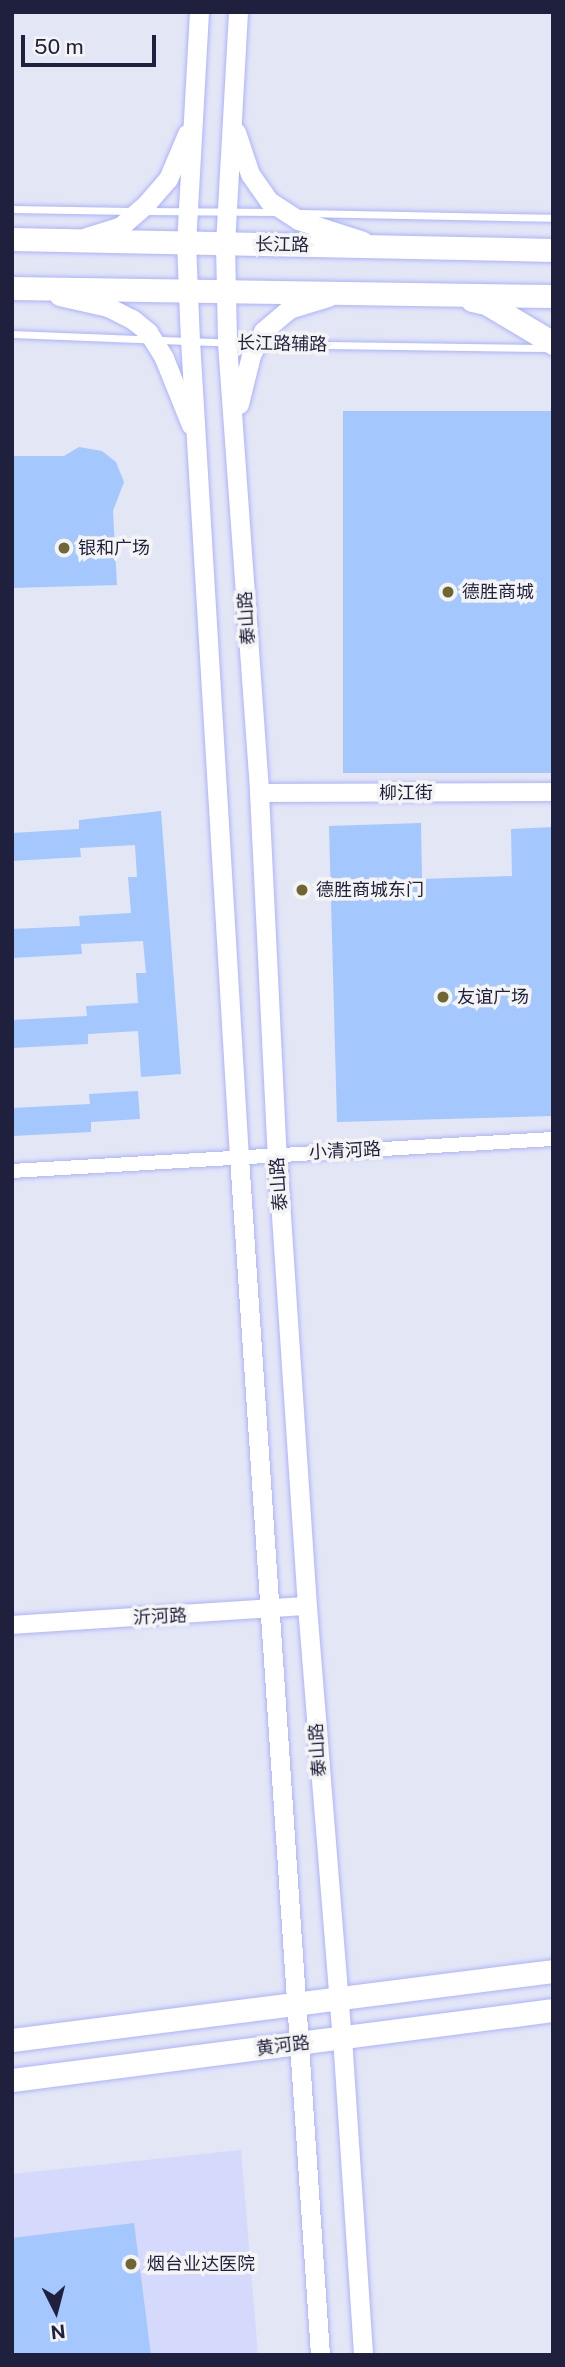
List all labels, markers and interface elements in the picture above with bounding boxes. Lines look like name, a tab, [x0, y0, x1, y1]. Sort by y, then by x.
scale bar	[24, 21, 159, 65]
text: 50 m	[34, 34, 84, 59]
street label: 长江路	[255, 234, 309, 256]
street label: 长江路辅路	[237, 332, 327, 356]
place label: 银和广场	[78, 537, 150, 559]
marker: 银和广场	[56, 540, 72, 556]
place label: 德胜商城	[462, 581, 534, 603]
marker: 德胜商城	[440, 584, 456, 600]
street label: 泰山路	[234, 590, 260, 646]
street label: 柳江街	[379, 782, 433, 804]
place label: 德胜商城东门	[316, 879, 424, 901]
marker: 德胜商城东门	[294, 882, 310, 898]
place label: 友谊广场	[457, 986, 529, 1008]
marker: 友谊广场	[435, 989, 451, 1005]
street label: 小清河路	[308, 1138, 382, 1164]
street label: 泰山路	[266, 1156, 292, 1212]
street label: 沂河路	[132, 1605, 188, 1629]
street label: 泰山路	[305, 1722, 331, 1778]
street label: 黄河路	[255, 2032, 311, 2060]
place label: 烟台业达医院	[147, 2253, 255, 2275]
marker: 烟台业达医院	[121, 2254, 141, 2274]
north arrow	[21, 2276, 91, 2346]
text: N	[50, 2320, 67, 2344]

